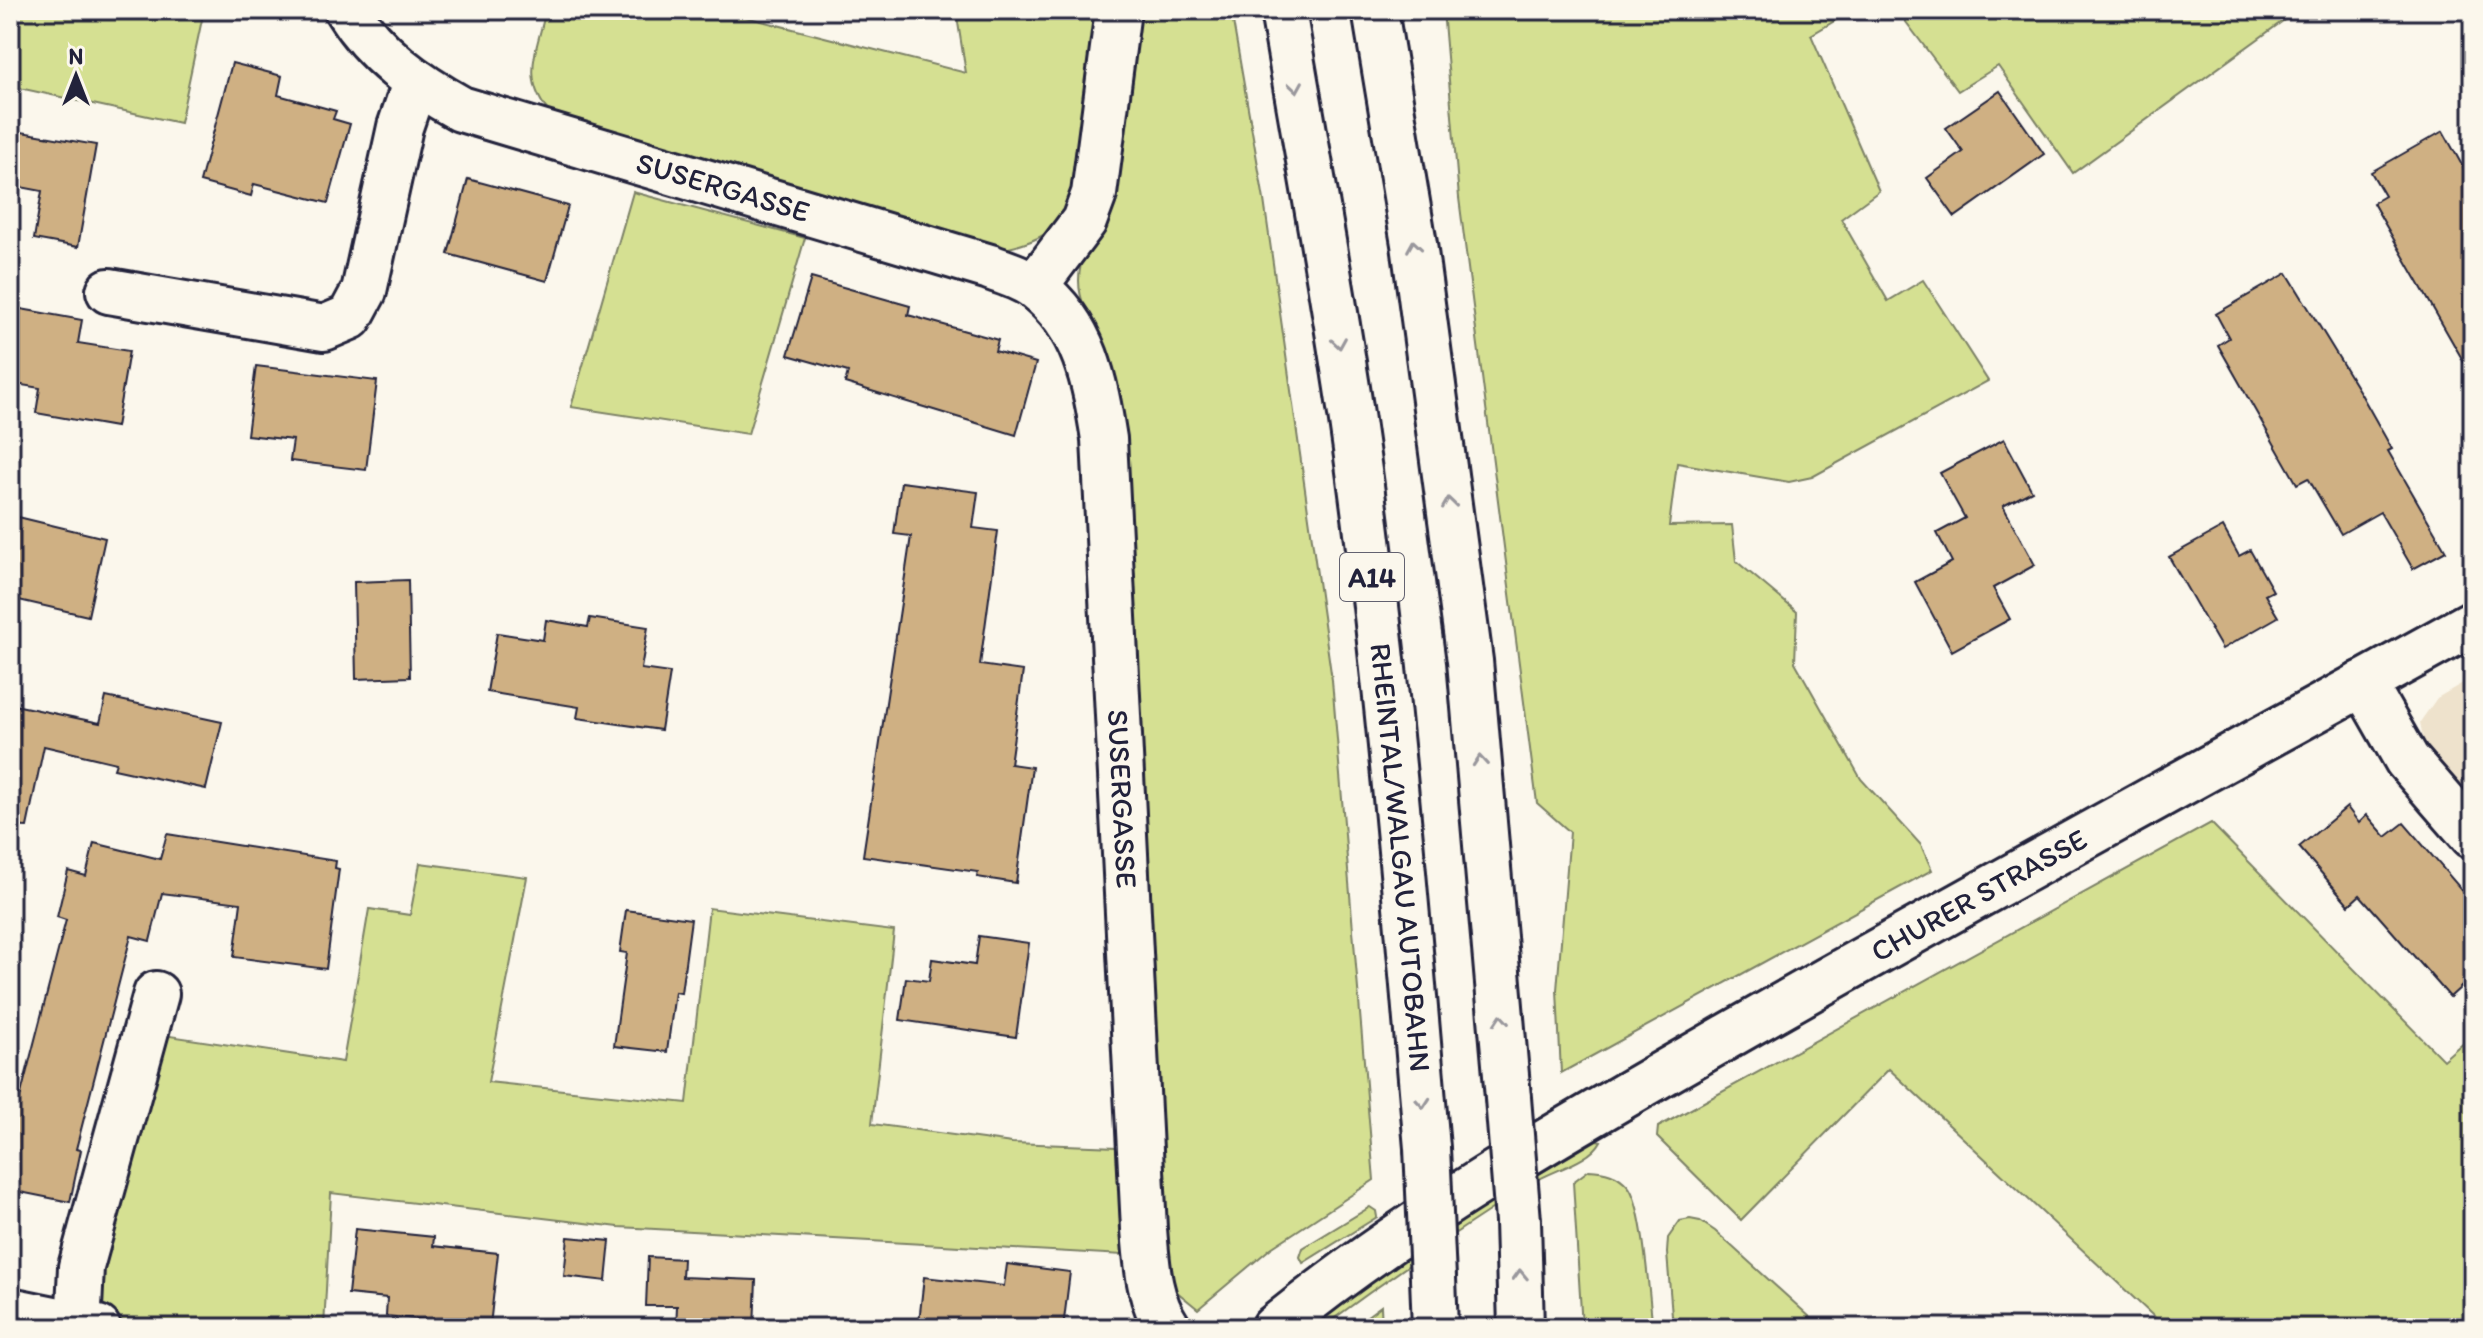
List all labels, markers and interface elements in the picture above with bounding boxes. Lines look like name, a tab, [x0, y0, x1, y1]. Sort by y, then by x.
north arrow	[36, 36, 116, 116]
text: N	[69, 43, 83, 70]
one-way arrow	[1287, 80, 1304, 94]
street label: SUSERGASSE	[632, 143, 814, 230]
one-way arrow	[1406, 239, 1423, 252]
one-way arrow	[1329, 337, 1346, 350]
one-way arrow	[1441, 496, 1458, 509]
road number: A14	[1340, 553, 1404, 601]
street label: RHEINTAL/WALGAU AUTOBAHN	[1362, 641, 1439, 1073]
street label: SUSERGASSE	[1100, 708, 1146, 889]
one-way arrow	[1471, 754, 1488, 767]
street label: CHURER STRASSE	[1864, 820, 2093, 970]
one-way arrow	[1493, 1013, 1510, 1026]
one-way arrow	[1414, 1097, 1431, 1110]
one-way arrow	[1511, 1268, 1528, 1281]

